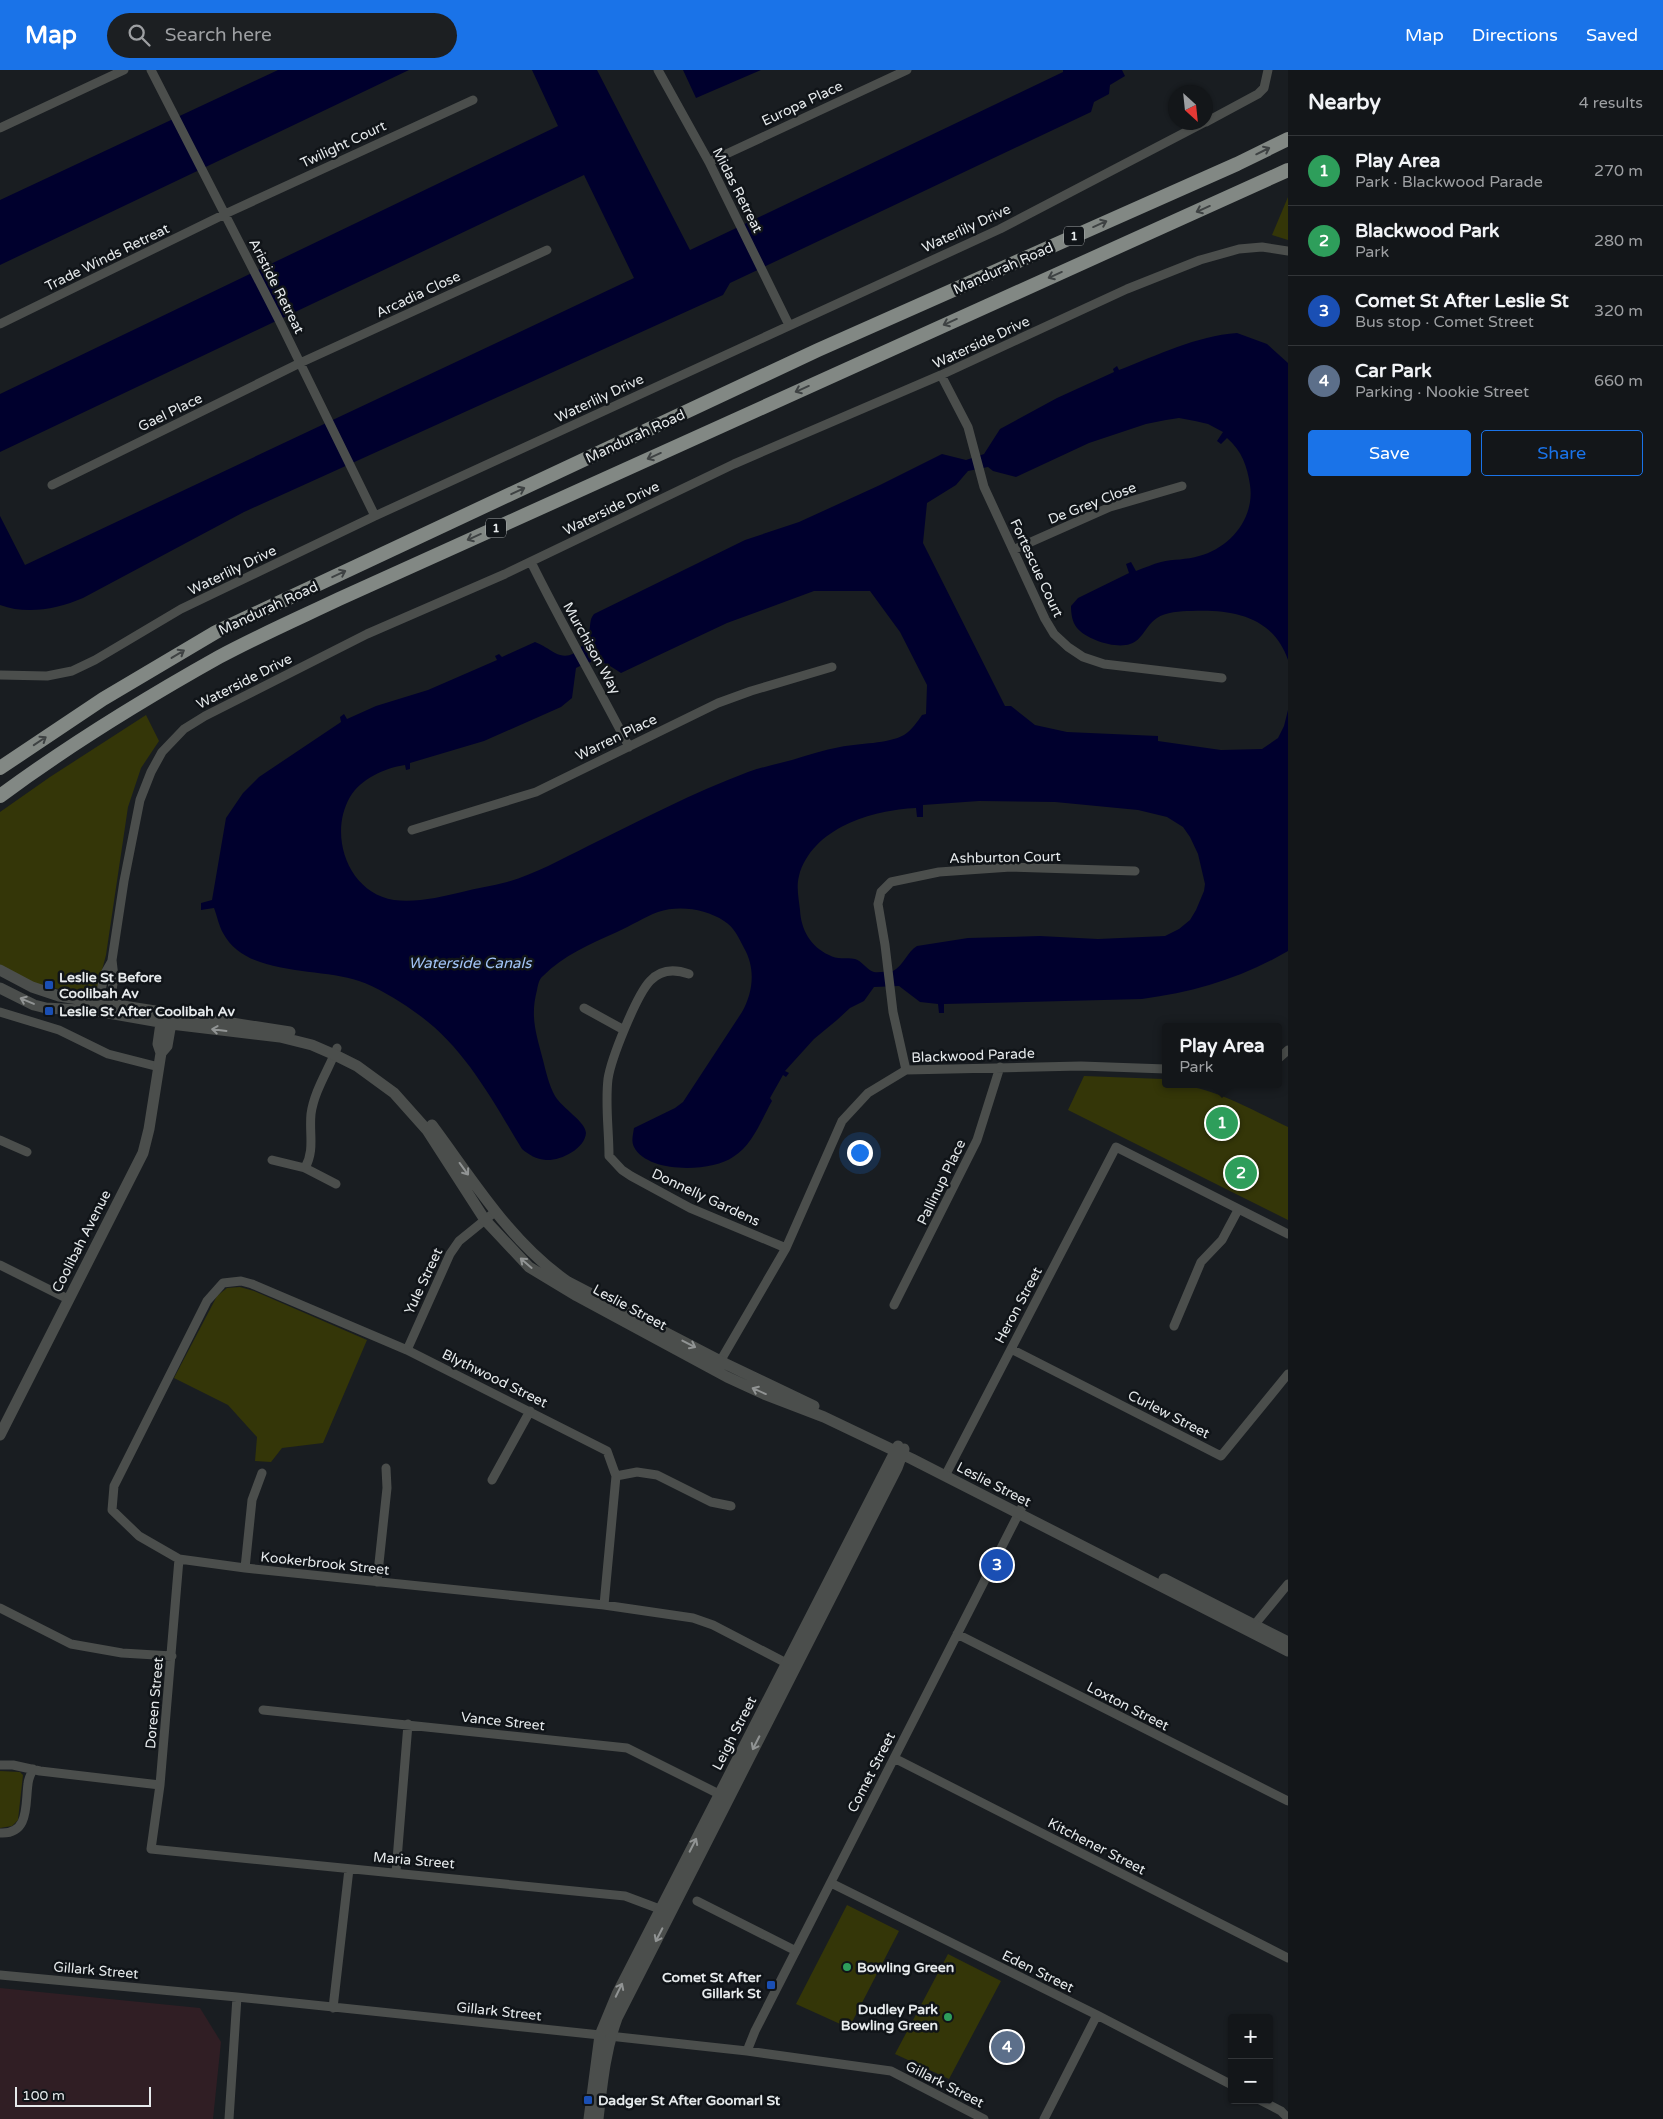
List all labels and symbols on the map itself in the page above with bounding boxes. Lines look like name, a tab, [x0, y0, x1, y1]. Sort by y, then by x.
street label: Europa Place	[759, 77, 845, 130]
north arrow	[1168, 85, 1213, 130]
street label: Twilight Court	[298, 117, 389, 172]
street label: Midas Retreat	[709, 145, 767, 236]
one-way arrow	[1255, 146, 1270, 156]
street label: Waterlily Drive	[919, 200, 1013, 256]
one-way arrow	[1196, 204, 1211, 214]
one-way arrow	[1092, 219, 1107, 229]
street label: Trade Winds Retreat	[42, 220, 173, 295]
road number: 1	[1064, 227, 1084, 246]
street label: Aristide Retreat	[245, 236, 308, 337]
street label: Mandurah Road	[950, 239, 1056, 298]
street label: Arcadia Close	[373, 267, 463, 321]
one-way arrow	[1048, 271, 1063, 281]
street label: Waterside Drive	[930, 313, 1032, 372]
one-way arrow	[943, 318, 958, 328]
street label: Waterlily Drive	[552, 370, 646, 426]
one-way arrow	[795, 385, 810, 394]
street label: Gael Place	[135, 390, 205, 435]
street label: Mandurah Road	[583, 406, 688, 467]
one-way arrow	[647, 452, 662, 461]
street label: Waterside Drive	[560, 478, 662, 539]
street label: De Grey Close	[1046, 479, 1139, 528]
one-way arrow	[510, 485, 525, 495]
street label: Fortescue Court	[1006, 516, 1067, 621]
road number: 1	[486, 518, 506, 538]
one-way arrow	[467, 533, 482, 543]
street label: Waterlily Drive	[185, 542, 279, 599]
one-way arrow	[331, 569, 346, 579]
street label: Mandurah Road	[216, 578, 321, 639]
street label: Murchison Way	[559, 599, 624, 698]
one-way arrow	[170, 649, 184, 659]
street label: Waterside Drive	[194, 650, 295, 713]
street label: Warren Place	[573, 710, 660, 764]
one-way arrow	[33, 736, 47, 746]
street label: Ashburton Court	[949, 848, 1062, 867]
water label: Waterside Canals	[409, 954, 533, 972]
place label: Leslie St Before Coolibah Av	[59, 969, 162, 1002]
marker: Leslie St Before Coolibah Av	[43, 979, 55, 991]
one-way arrow	[20, 996, 35, 1006]
place label: Leslie St After Coolibah Av	[59, 1003, 235, 1020]
marker: Leslie St After Coolibah Av	[43, 1005, 55, 1017]
one-way arrow	[212, 1025, 228, 1035]
street label: Blackwood Parade	[911, 1045, 1035, 1066]
pin: 1	[1206, 1104, 1238, 1142]
street label: Pallinup Place	[913, 1137, 969, 1228]
your location	[847, 1140, 873, 1166]
pin: 2	[1225, 1154, 1257, 1192]
one-way arrow	[459, 1162, 470, 1175]
street label: Donnelly Gardens	[649, 1165, 763, 1230]
street label: Coolibah Avenue	[48, 1187, 115, 1295]
street label: Yule Street	[401, 1245, 447, 1317]
one-way arrow	[520, 1257, 533, 1269]
street label: Heron Street	[991, 1264, 1046, 1346]
street label: Leslie Street	[590, 1281, 670, 1334]
one-way arrow	[681, 1339, 696, 1349]
street label: Blythwood Street	[439, 1346, 551, 1412]
one-way arrow	[752, 1386, 767, 1396]
street label: Curlew Street	[1125, 1387, 1213, 1443]
street label: Leslie Street	[954, 1458, 1034, 1511]
pin: 3	[981, 1546, 1013, 1584]
street label: Kookerbrook Street	[260, 1548, 391, 1579]
street label: Doreen Street	[142, 1656, 167, 1750]
street label: Loxton Street	[1084, 1678, 1172, 1735]
street label: Leigh Street	[709, 1693, 761, 1773]
street label: Vance Street	[460, 1709, 546, 1734]
street label: Comet Street	[844, 1729, 899, 1815]
one-way arrow	[751, 1735, 761, 1750]
street label: Kitchener Street	[1045, 1814, 1149, 1879]
one-way arrow	[688, 1838, 698, 1853]
street label: Maria Street	[372, 1848, 456, 1873]
one-way arrow	[654, 1927, 664, 1942]
street label: Eden Street	[999, 1947, 1077, 1996]
street label: Gillark Street	[53, 1958, 140, 1983]
place label: Bowling Green	[857, 1959, 954, 1976]
marker: Bowling Green	[841, 1961, 853, 1973]
place label: Comet St After Gillark St	[662, 1969, 762, 2002]
marker: Comet St After Gillark St	[765, 1979, 777, 1991]
one-way arrow	[615, 1983, 624, 1998]
street label: Gillark Street	[456, 1999, 543, 2024]
place label: Dudley Park Bowling Green	[841, 2001, 938, 2034]
marker: Dudley Park Bowling Green	[942, 2011, 954, 2023]
pin: 4	[991, 2028, 1023, 2066]
street label: Gillark Street	[903, 2057, 987, 2112]
scale bar	[15, 2084, 151, 2107]
place label: Dadger St After Goomarl St	[598, 2092, 781, 2109]
marker: Dadger St After Goomarl St	[582, 2094, 594, 2106]

